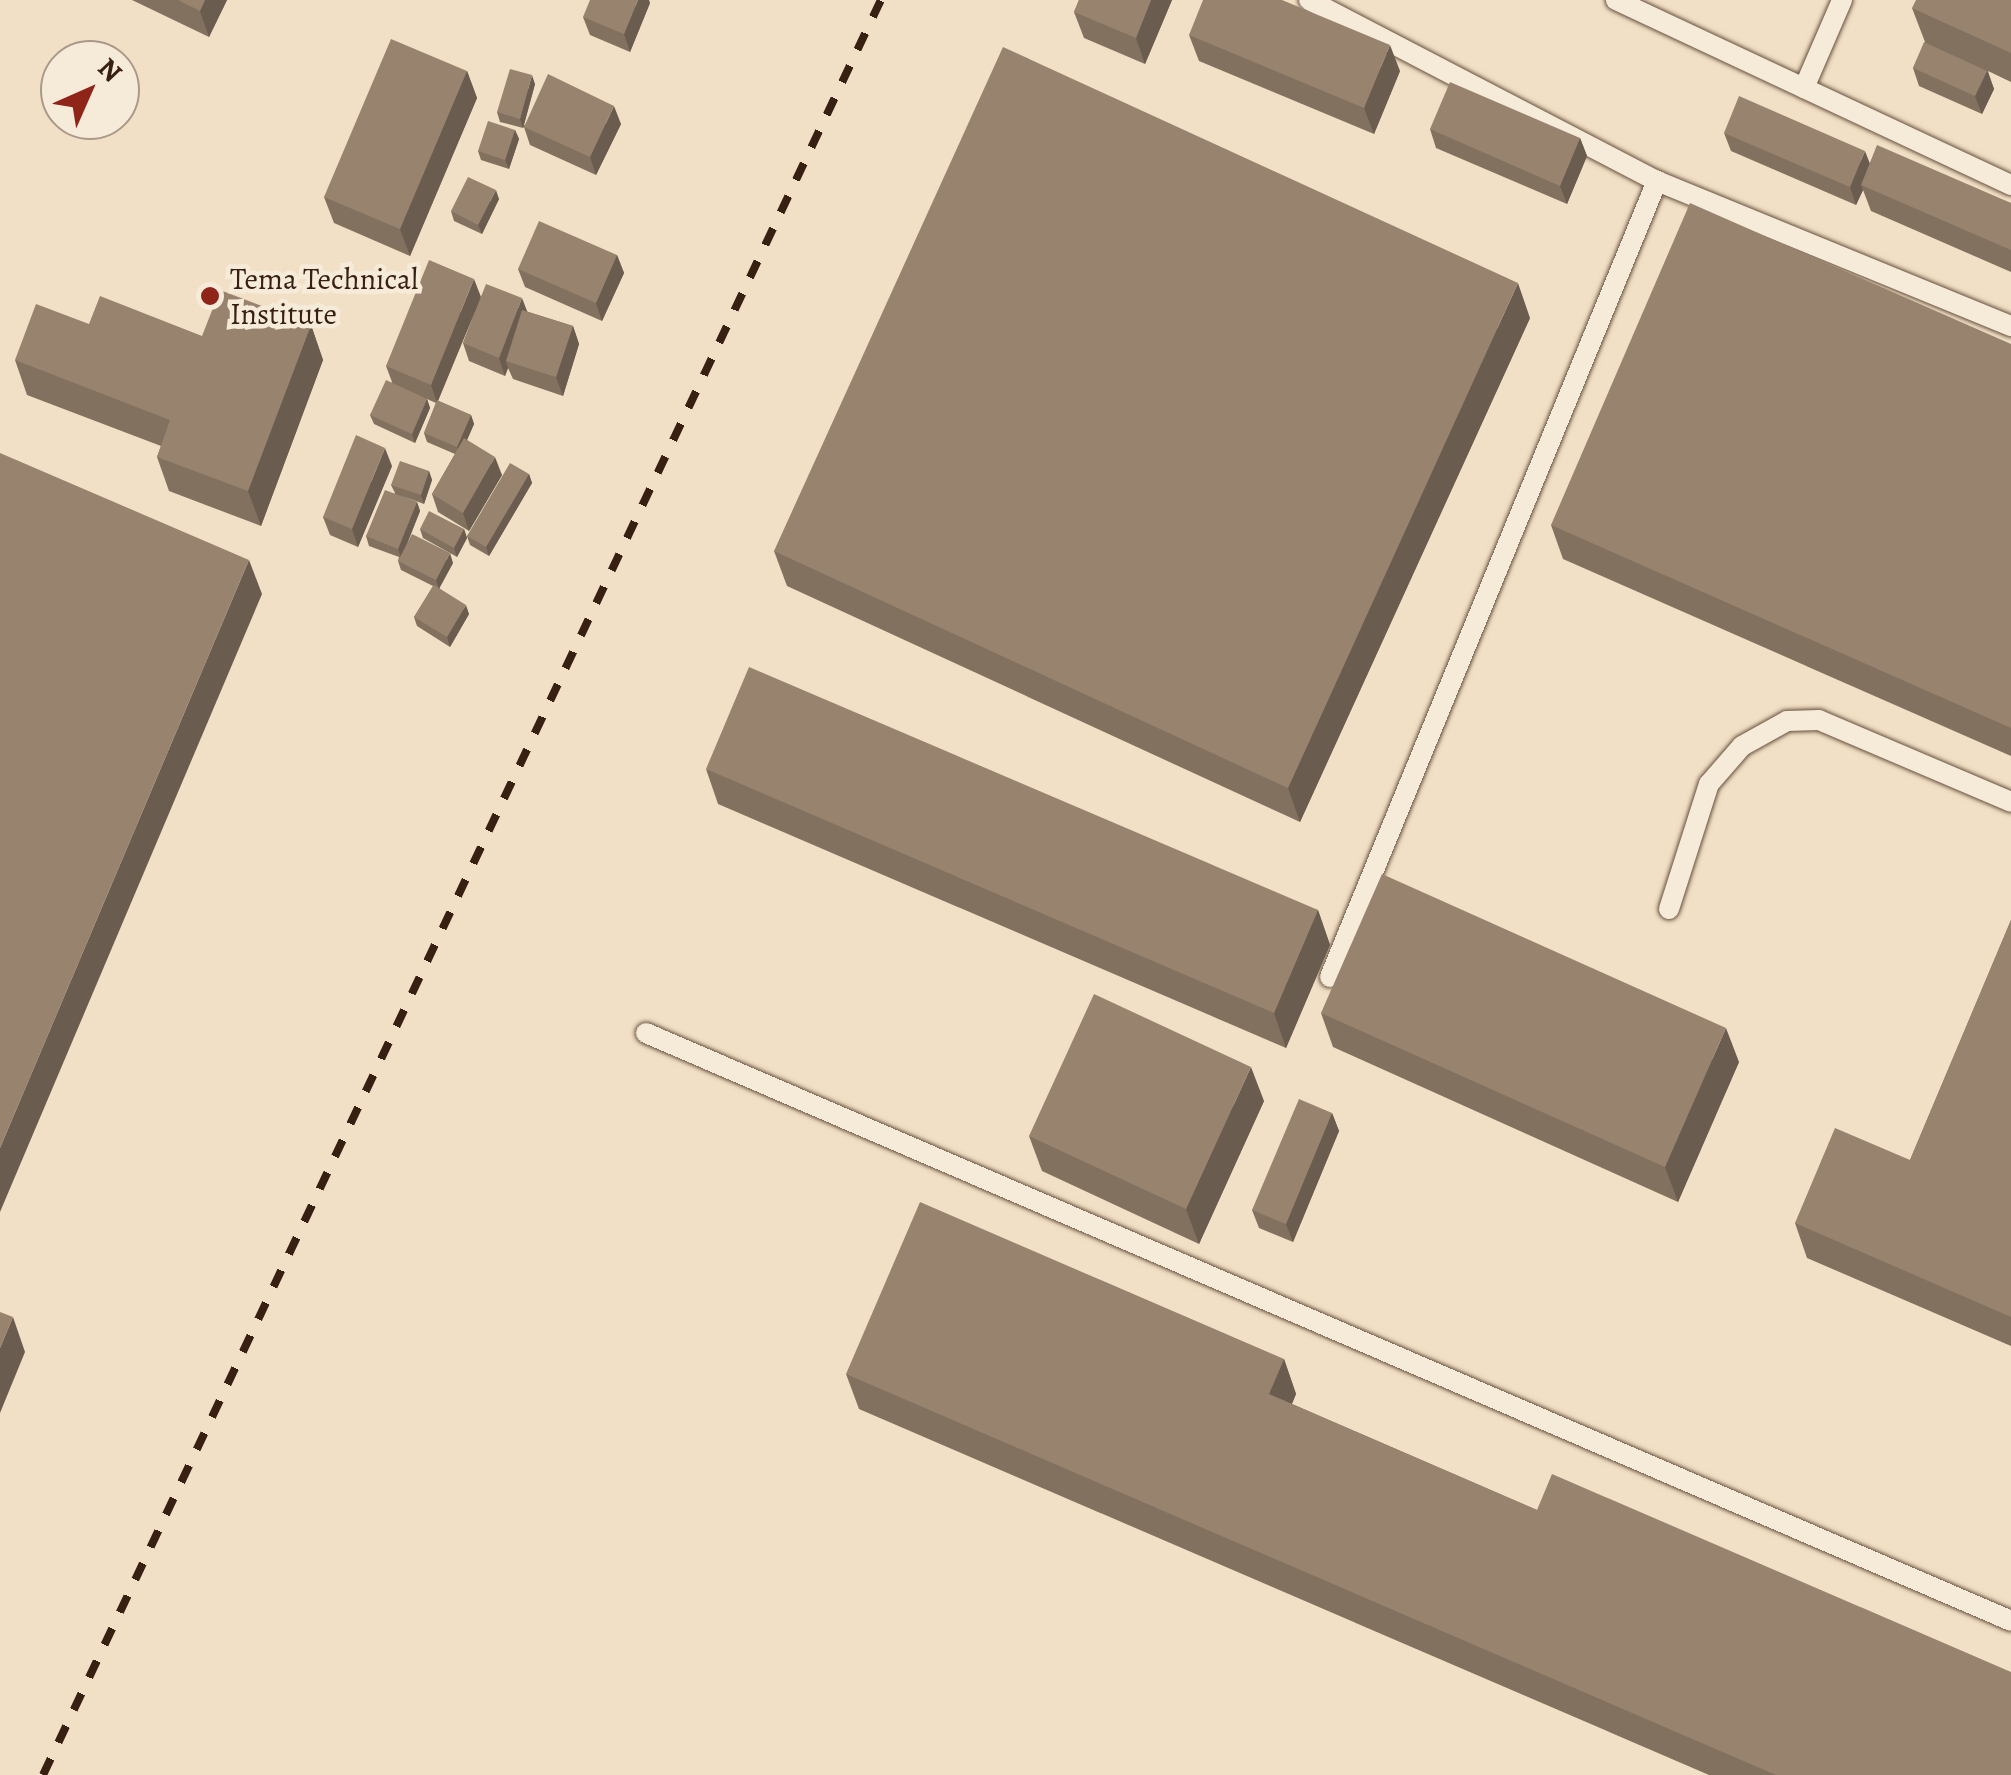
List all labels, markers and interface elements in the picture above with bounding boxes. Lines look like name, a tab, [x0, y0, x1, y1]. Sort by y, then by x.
north arrow	[40, 40, 140, 140]
text: N	[89, 50, 130, 91]
place label: Tema Technical Institute	[230, 261, 418, 332]
marker: Tema Technical Institute	[199, 285, 221, 307]

